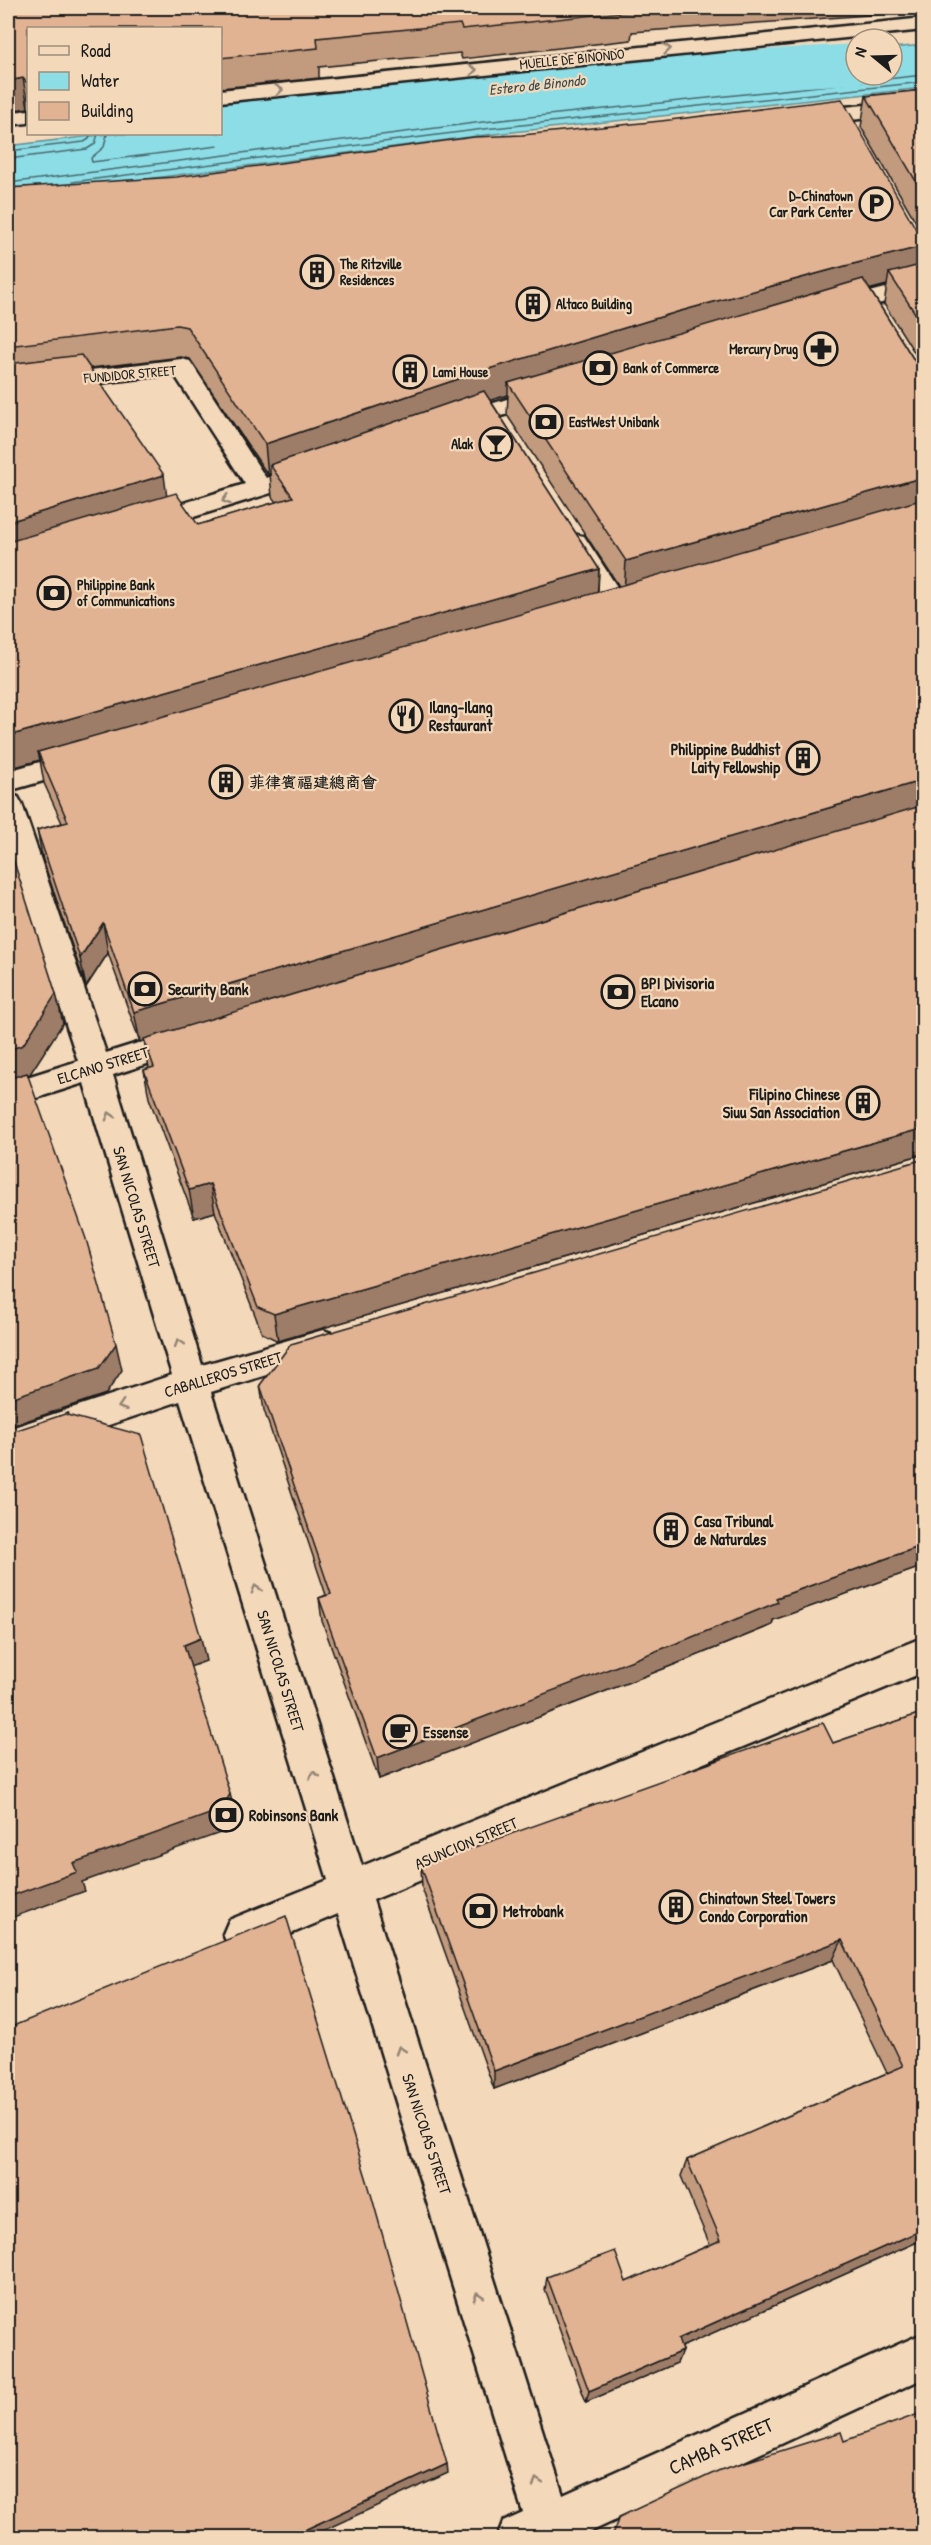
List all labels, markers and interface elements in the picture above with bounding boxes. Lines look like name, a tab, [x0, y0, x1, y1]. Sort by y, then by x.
legend	[27, 27, 222, 135]
north arrow	[844, 27, 904, 87]
text: Road	[81, 38, 111, 63]
one-way arrow	[662, 43, 671, 56]
street label: MUELLE DE BINONDO	[518, 44, 626, 73]
text: N	[848, 44, 872, 60]
one-way arrow	[468, 64, 477, 77]
text: Water	[81, 68, 119, 93]
water label: Estero de Binondo	[488, 69, 587, 100]
one-way arrow	[274, 84, 283, 97]
text: Building	[81, 98, 133, 123]
place label: D-Chinatown Car Park Center	[769, 186, 854, 221]
parking icon: D-Chinatown Car Park Center	[858, 186, 894, 222]
building icon: The Ritzville Residences	[299, 254, 335, 290]
place label: The Ritzville Residences	[339, 254, 402, 289]
building icon: Altaco Building	[515, 286, 551, 322]
place label: Altaco Building	[556, 294, 632, 315]
pharmacy icon: Mercury Drug	[803, 331, 839, 367]
place label: Mercury Drug	[729, 339, 798, 360]
bank icon: Bank of Commerce	[582, 350, 618, 386]
building icon: Lami House	[392, 354, 428, 390]
place label: Bank of Commerce	[623, 358, 720, 377]
street label: FUNDIDOR STREET	[82, 360, 177, 387]
place label: Lami House	[433, 362, 489, 381]
bank icon: EastWest Unibank	[528, 404, 564, 440]
place label: EastWest Unibank	[569, 412, 659, 431]
bar icon: Alak	[478, 426, 514, 462]
place label: Alak	[451, 434, 473, 453]
one-way arrow	[221, 493, 231, 505]
bank icon: Philippine Bank of Communications	[36, 575, 72, 611]
place label: Philippine Bank of Communications	[77, 575, 175, 610]
place label: Ilang-Ilang Restaurant	[429, 696, 493, 736]
restaurant icon: Ilang-Ilang Restaurant	[388, 698, 424, 734]
place label: Philippine Buddhist Laity Fellowship	[671, 738, 780, 779]
building icon: Philippine Buddhist Laity Fellowship	[785, 740, 821, 776]
building icon: 菲律賓福建總商會	[208, 764, 244, 800]
place label: 菲律賓福建總商會	[249, 771, 377, 793]
bank icon: Security Bank	[127, 971, 163, 1007]
place label: BPI Divisoria Elcano	[641, 972, 715, 1012]
bank icon: BPI Divisoria Elcano	[600, 974, 636, 1010]
place label: Security Bank	[168, 978, 249, 1001]
street label: ELCANO STREET	[55, 1041, 152, 1089]
place label: Filipino Chinese Siuu San Association	[723, 1083, 841, 1123]
building icon: Filipino Chinese Siuu San Association	[845, 1085, 881, 1121]
one-way arrow	[105, 1111, 117, 1122]
street label: SAN NICOLAS STREET	[108, 1144, 166, 1271]
one-way arrow	[174, 1338, 186, 1349]
street label: CABALLEROS STREET	[161, 1345, 285, 1402]
one-way arrow	[117, 1398, 128, 1411]
place label: Casa Tribunal de Naturales	[694, 1510, 774, 1550]
building icon: Casa Tribunal de Naturales	[653, 1512, 689, 1548]
one-way arrow	[250, 1584, 263, 1595]
street label: SAN NICOLAS STREET	[252, 1608, 310, 1735]
cafe icon: Essense	[382, 1714, 418, 1750]
place label: Essense	[423, 1721, 469, 1743]
one-way arrow	[309, 1770, 321, 1781]
bank icon: Robinsons Bank	[208, 1797, 244, 1833]
place label: Robinsons Bank	[249, 1804, 338, 1826]
street label: ASUNCION STREET	[411, 1811, 521, 1875]
place label: Chinatown Steel Towers Condo Corporation	[699, 1887, 836, 1928]
building icon: Chinatown Steel Towers Condo Corporation	[658, 1889, 694, 1925]
bank icon: Metrobank	[462, 1893, 498, 1929]
place label: Metrobank	[503, 1900, 564, 1922]
one-way arrow	[395, 2045, 407, 2056]
street label: SAN NICOLAS STREET	[397, 2071, 457, 2198]
one-way arrow	[473, 2291, 485, 2302]
street label: CAMBA STREET	[664, 2410, 778, 2481]
one-way arrow	[532, 2477, 544, 2488]

